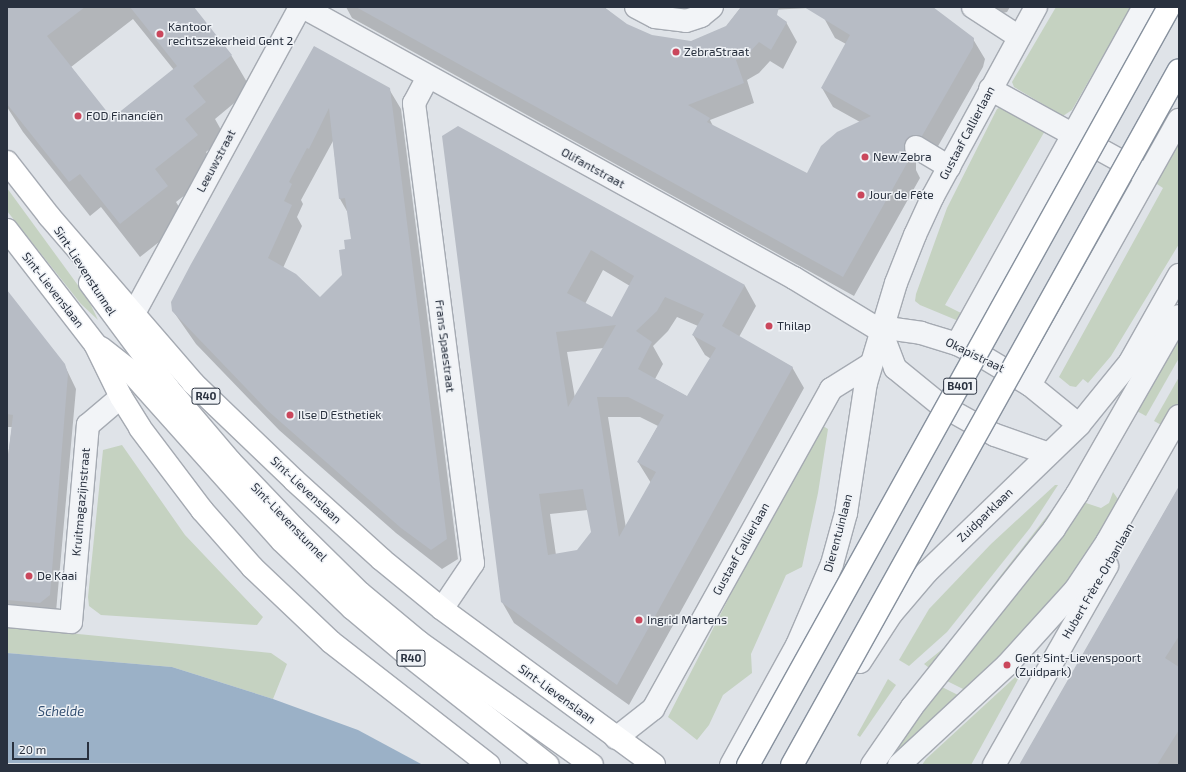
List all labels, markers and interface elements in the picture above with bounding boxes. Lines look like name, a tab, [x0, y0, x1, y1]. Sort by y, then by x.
place label: Kantoor rechtszekerheid Gent 2	[168, 20, 293, 48]
marker: Kantoor rechtszekerheid Gent 2	[155, 29, 165, 39]
place label: ZebraStraat	[684, 45, 749, 59]
marker: ZebraStraat	[671, 47, 681, 57]
street label: Gustaaf Callierlaan	[936, 84, 998, 182]
place label: FOD Financiën	[86, 109, 163, 123]
marker: FOD Financiën	[73, 111, 83, 121]
street label: Leeuwstraat	[193, 127, 239, 195]
street label: Olifantstraat	[559, 145, 627, 191]
place label: New Zebra	[873, 150, 932, 164]
marker: New Zebra	[860, 152, 870, 162]
place label: Jour de Fête	[869, 188, 934, 202]
marker: Jour de Fête	[856, 190, 866, 200]
street label: Sint-Lievenstunnel	[51, 224, 119, 318]
street label: Sint-Lievenslaan	[19, 249, 87, 331]
street label: Frans Spaestraat	[432, 299, 458, 393]
place label: Thilap	[777, 319, 811, 333]
marker: Thilap	[764, 321, 774, 331]
street label: Okapistraat	[943, 335, 1007, 375]
road number: B401	[943, 377, 977, 395]
road number: R40	[191, 387, 221, 405]
place label: Ilse D Esthetiek	[298, 408, 381, 422]
marker: Ilse D Esthetiek	[285, 410, 295, 420]
street label: Kruitmagazijnstraat	[69, 447, 93, 557]
street label: Sint-Lievenslaan	[268, 453, 344, 527]
street label: Sint-Lievenstunnel	[248, 480, 330, 564]
street label: Zuidparklaan	[954, 485, 1016, 545]
street label: Dierentuinlaan	[821, 492, 855, 574]
street label: Gustaaf Callierlaan	[710, 500, 772, 598]
street label: Hubert Frère-Orbanlaan	[1059, 521, 1137, 641]
place label: De Kaai	[37, 569, 77, 583]
marker: De Kaai	[24, 571, 34, 581]
place label: Ingrid Martens	[647, 613, 727, 627]
marker: Ingrid Martens	[634, 615, 644, 625]
road number: R40	[396, 649, 426, 667]
place label: Gent Sint-Lievenspoort (Zuidpark)	[1015, 651, 1141, 679]
marker: Gent Sint-Lievenspoort (Zuidpark)	[1002, 660, 1012, 670]
street label: Sint-Lievenslaan	[516, 661, 598, 727]
water label: Schelde	[38, 703, 84, 719]
scale bar	[14, 734, 91, 760]
text: 20 m	[19, 742, 46, 756]

